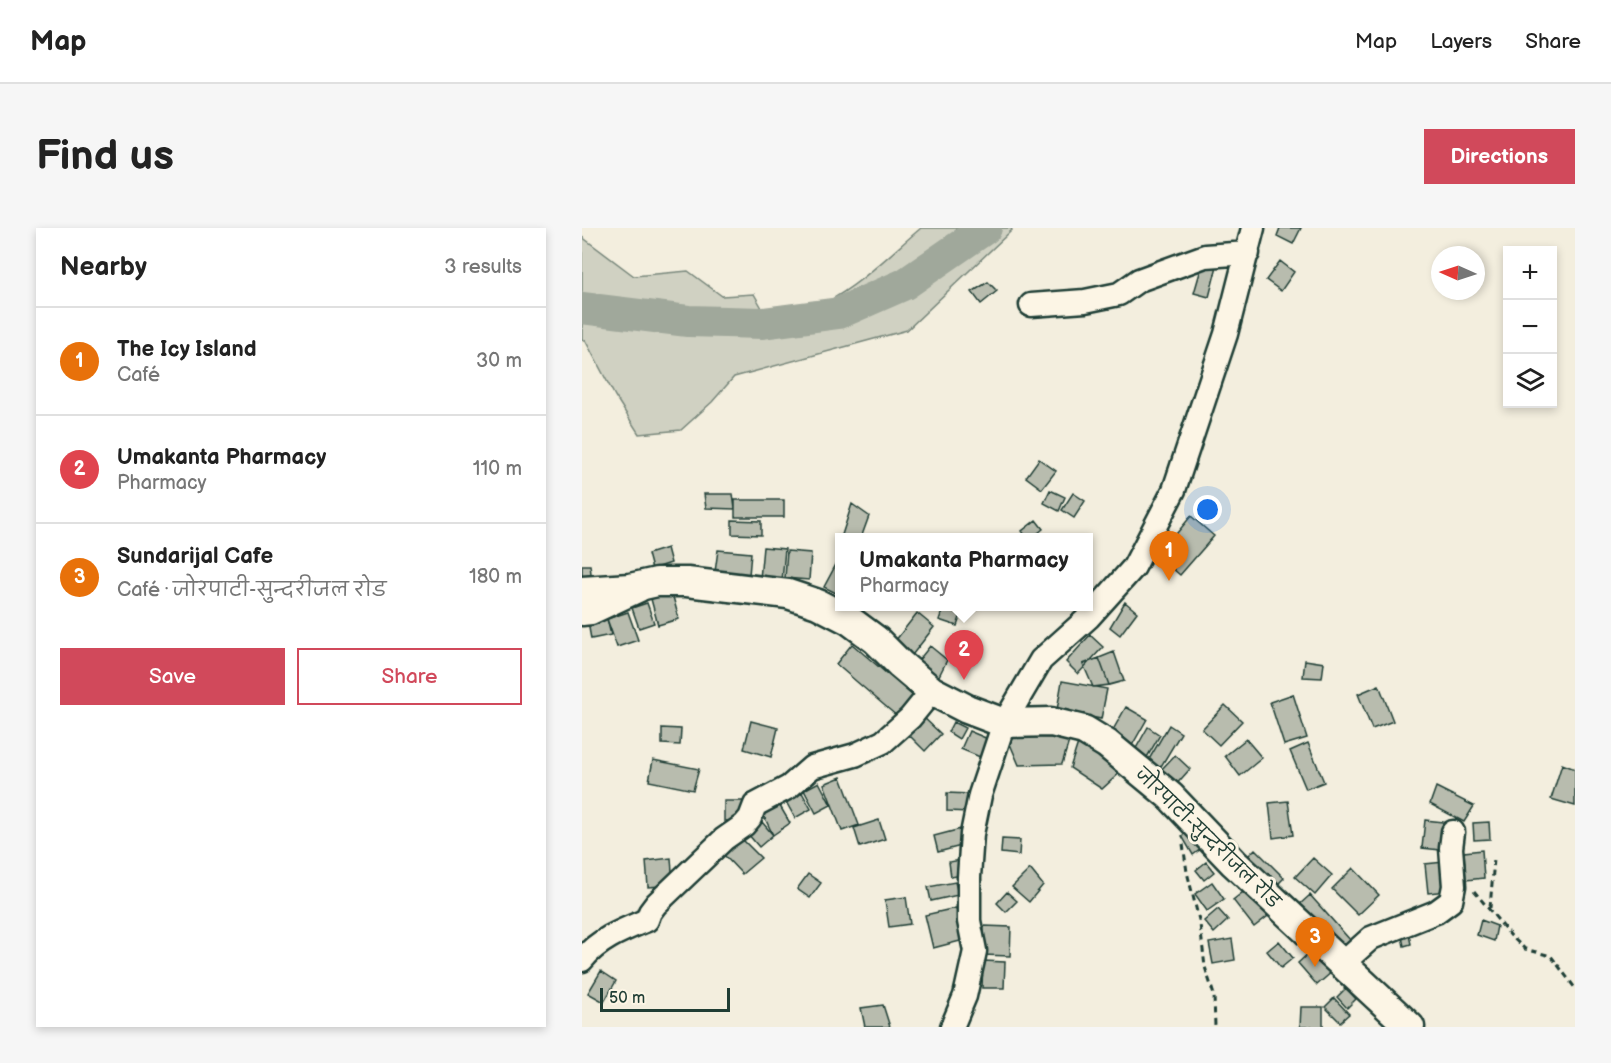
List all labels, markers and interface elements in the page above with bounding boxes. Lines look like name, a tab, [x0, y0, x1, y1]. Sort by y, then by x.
text: Map	[30, 25, 86, 58]
text: Map	[1355, 29, 1397, 54]
text: Layers	[1430, 29, 1492, 54]
text: Share	[1525, 29, 1581, 54]
button: Directions	[1424, 129, 1575, 184]
text: Find us	[36, 131, 174, 182]
north arrow	[1431, 246, 1485, 300]
map controls	[1503, 246, 1557, 408]
button: +	[1503, 246, 1557, 300]
text: Nearby	[60, 252, 147, 283]
text: 3 results	[444, 255, 522, 279]
button: −	[1503, 300, 1557, 354]
text: The Icy Island	[117, 336, 257, 363]
text: 1	[75, 349, 84, 373]
text: 30 m	[476, 349, 522, 373]
button: layers	[1503, 354, 1557, 408]
text: Café	[117, 363, 160, 387]
text: Umakanta Pharmacy	[117, 444, 326, 471]
text: 2	[74, 457, 85, 481]
text: 110 m	[473, 457, 522, 481]
text: Pharmacy	[117, 471, 207, 495]
your location	[1193, 495, 1222, 524]
pin: 1	[1150, 532, 1188, 581]
popup	[835, 533, 1093, 611]
text: Sundarijal Cafe	[117, 543, 273, 570]
text: Umakanta Pharmacy	[859, 547, 1069, 574]
text: 3	[74, 565, 85, 589]
text: 180 m	[469, 565, 522, 589]
text: Pharmacy	[859, 574, 949, 598]
text: Café · जोरपाटी-सुन्दरीजल रोड	[117, 578, 387, 602]
pin: 2	[944, 630, 983, 680]
button: Save	[60, 648, 285, 705]
button: Share	[297, 648, 522, 705]
street label: जोरपाटी-सुन्दरीजल रोड	[1129, 759, 1289, 915]
pin: 3	[1296, 918, 1334, 967]
scale bar	[600, 985, 730, 1012]
text: 50 m	[609, 989, 645, 1008]

